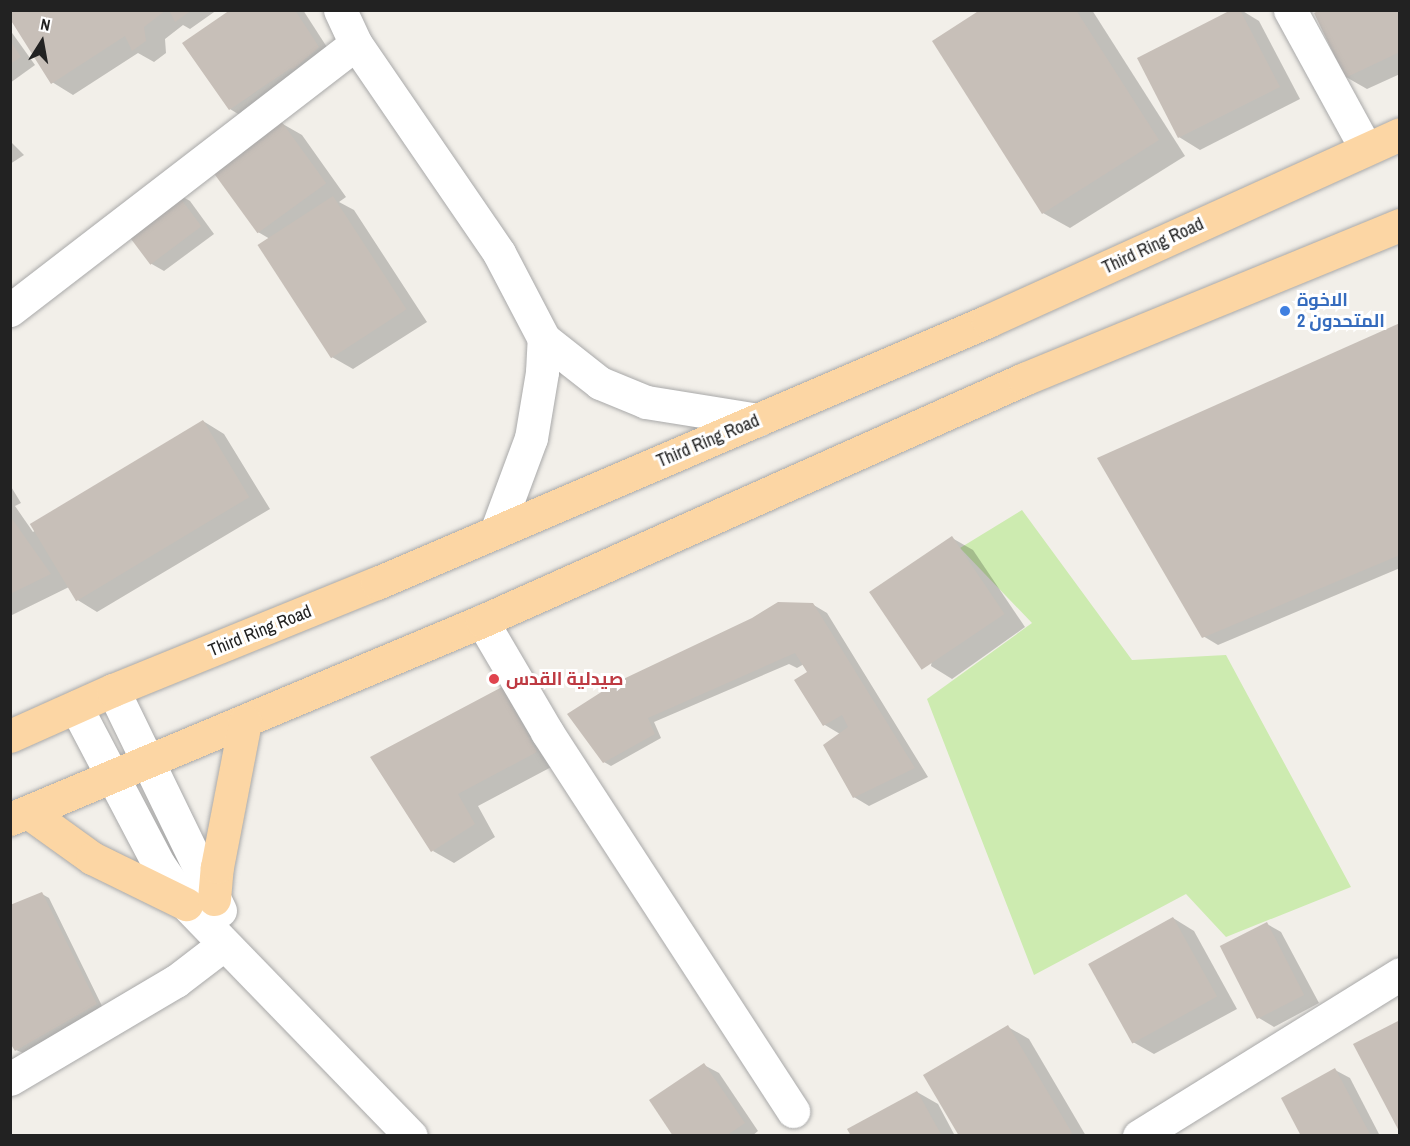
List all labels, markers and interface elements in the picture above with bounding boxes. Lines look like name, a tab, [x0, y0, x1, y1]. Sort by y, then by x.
north arrow	[12, 12, 72, 72]
text: N	[39, 13, 52, 36]
street label: Third Ring Road	[1099, 213, 1207, 279]
place label: الاخوة المتحدون 2	[1297, 290, 1385, 332]
marker: الاخوة المتحدون 2	[1278, 304, 1292, 318]
street label: Third Ring Road	[654, 410, 762, 472]
street label: Third Ring Road	[205, 601, 315, 661]
place label: صيدلية القدس	[506, 668, 623, 690]
marker: صيدلية القدس	[487, 672, 501, 686]

